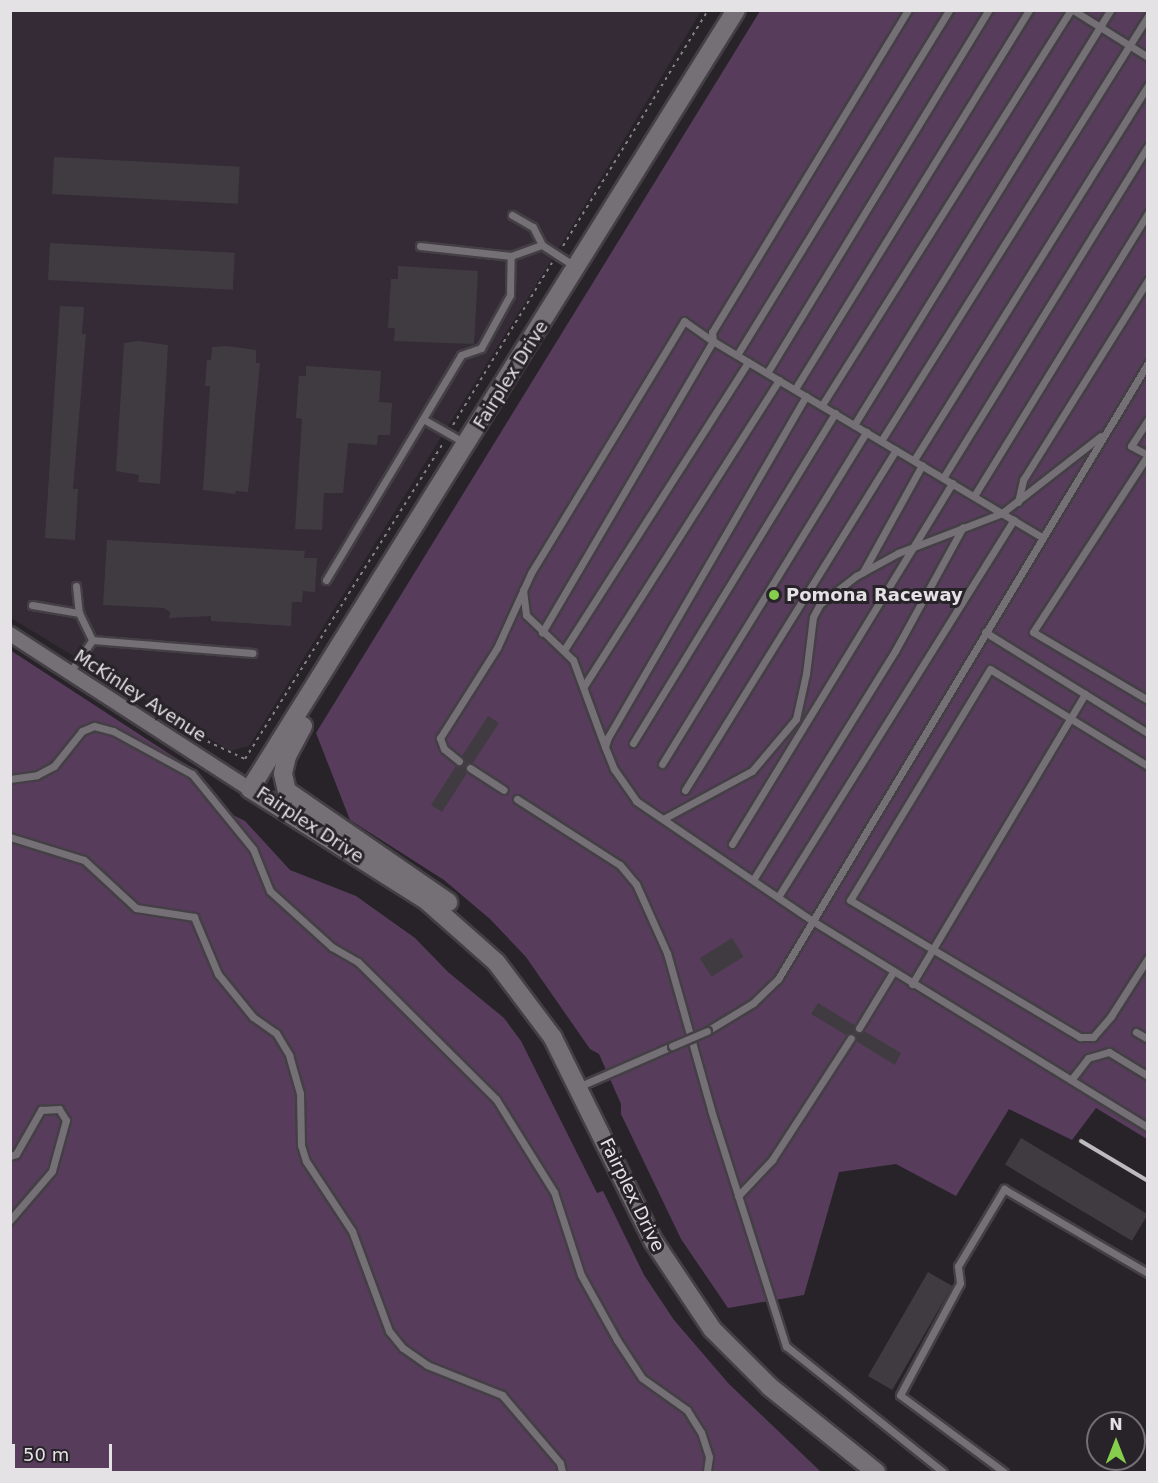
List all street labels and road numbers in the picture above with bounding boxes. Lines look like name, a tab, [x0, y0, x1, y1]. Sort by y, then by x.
street label: Fairplex Drive	[469, 317, 553, 433]
street label: McKinley Avenue	[70, 645, 210, 747]
street label: Fairplex Drive	[252, 782, 368, 868]
street label: Fairplex Drive	[595, 1135, 669, 1255]

